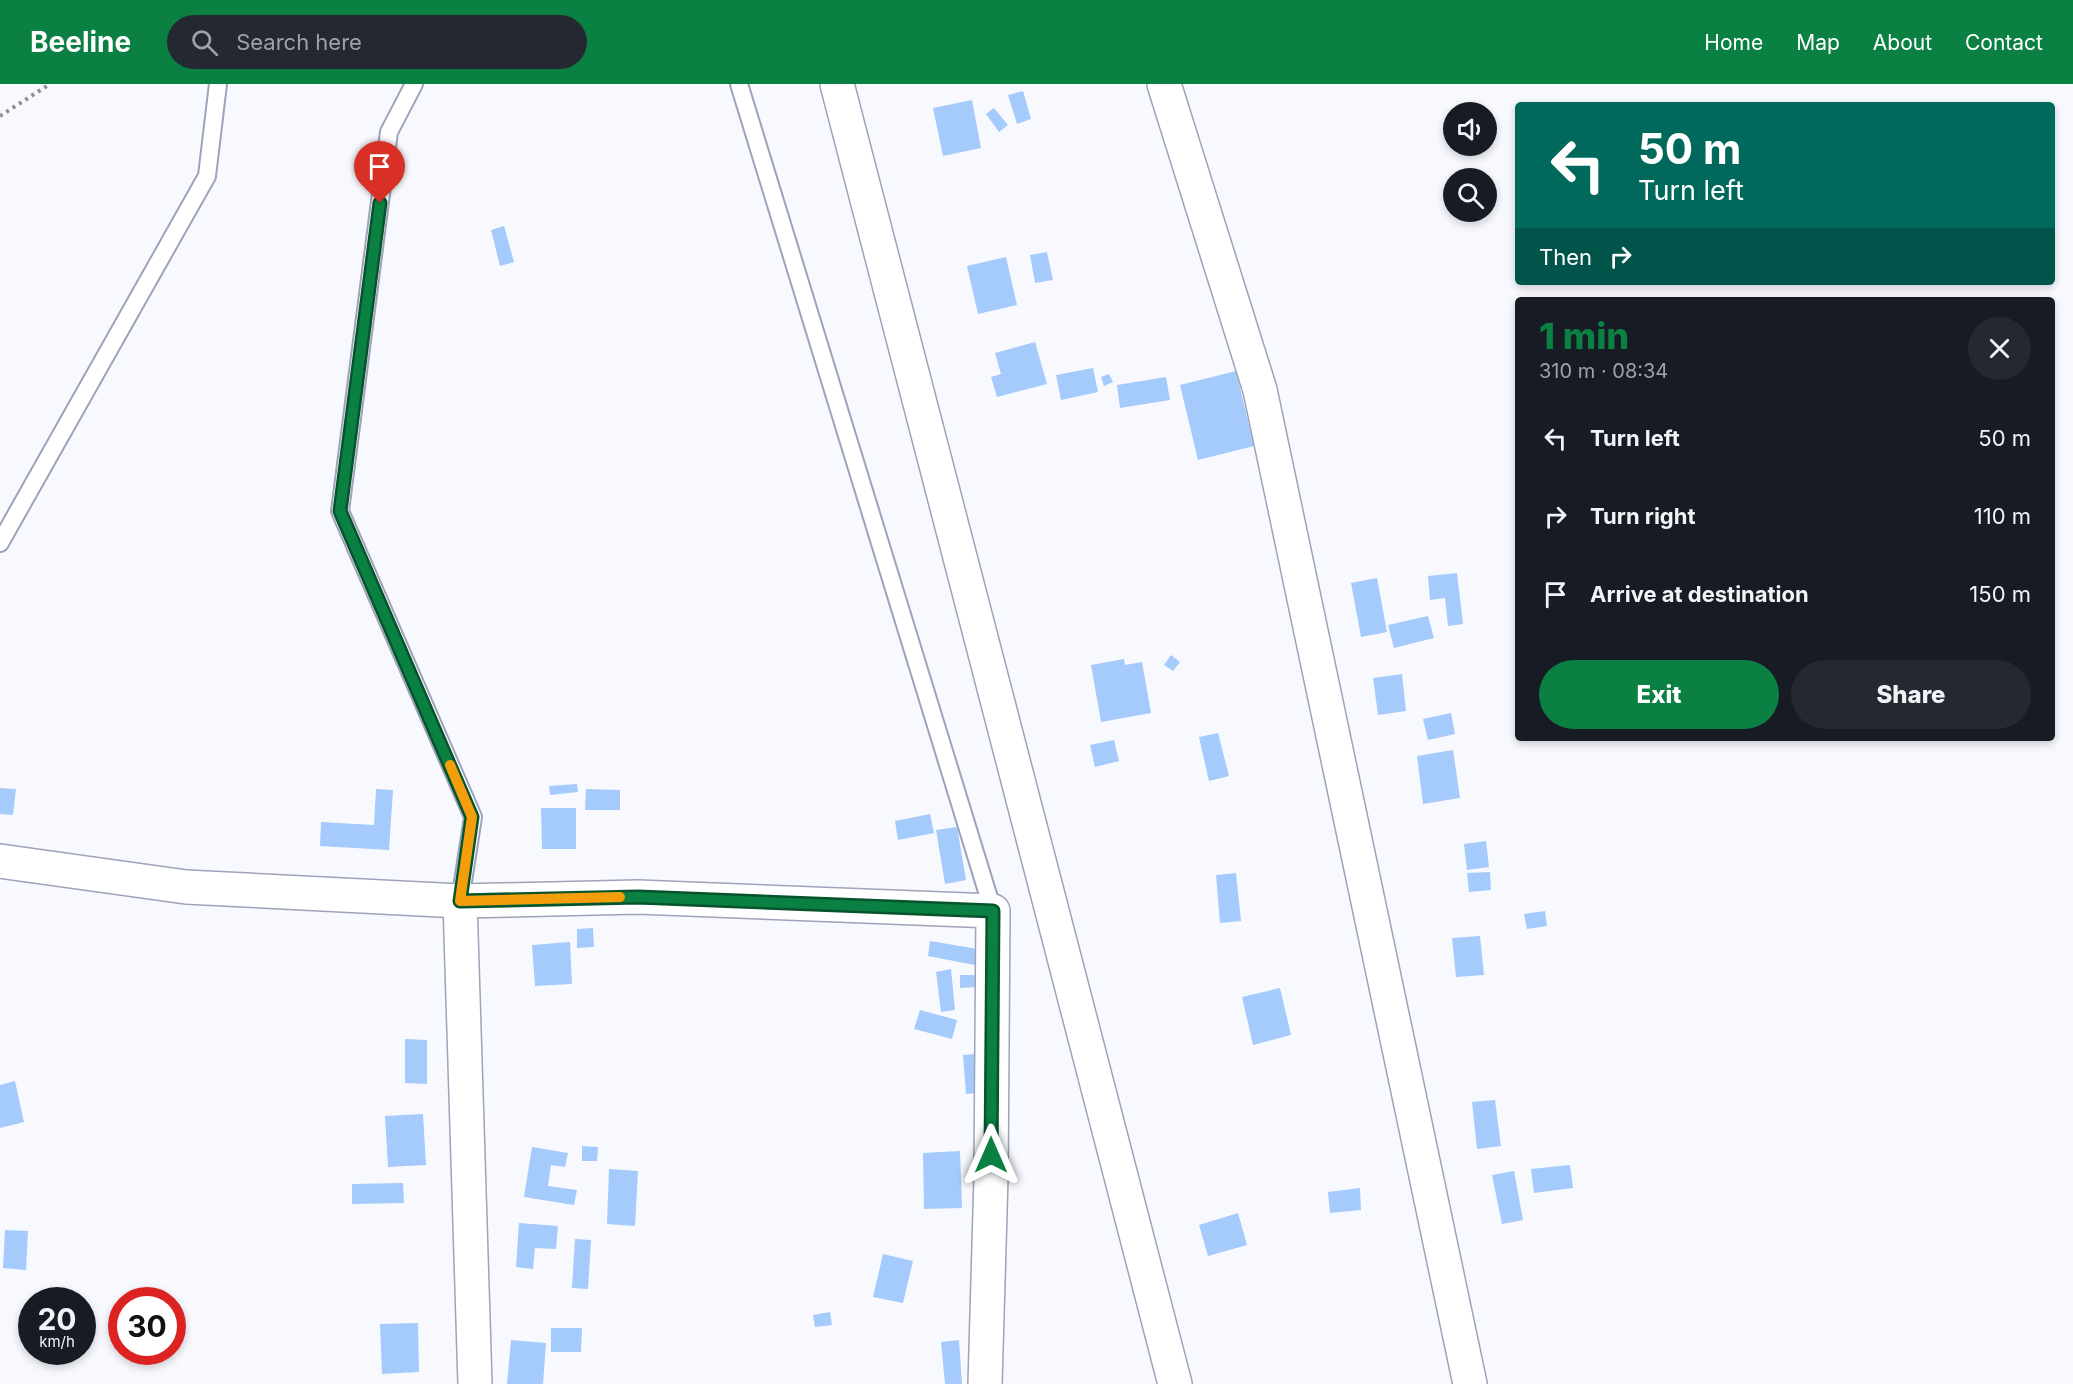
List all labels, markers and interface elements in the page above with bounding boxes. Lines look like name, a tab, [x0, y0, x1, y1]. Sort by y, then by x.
search box	[167, 15, 587, 69]
text: Beeline	[30, 25, 131, 59]
icon: search	[188, 26, 221, 59]
text: Search here	[236, 29, 362, 55]
text: Home	[1704, 30, 1763, 55]
text: Map	[1796, 30, 1840, 55]
text: About	[1873, 30, 1932, 55]
text: Contact	[1965, 30, 2043, 55]
map controls	[1443, 102, 1497, 222]
button: sound	[1443, 102, 1497, 156]
text: 50 m	[1638, 123, 1741, 174]
icon: left	[1539, 126, 1617, 204]
pin	[354, 141, 405, 203]
icon: arrive	[363, 150, 396, 183]
button: search	[1443, 168, 1497, 222]
text: Turn left	[1638, 174, 1744, 207]
icon: right	[1604, 240, 1637, 273]
text: Then	[1539, 244, 1592, 270]
text: 1 min	[1539, 314, 1629, 358]
button: close	[1968, 317, 2031, 380]
text: 310 m · 08:34	[1539, 359, 1668, 383]
icon: left	[1539, 422, 1572, 455]
text: Turn left	[1590, 425, 1680, 451]
text: 50 m	[1978, 425, 2031, 451]
icon: right	[1539, 500, 1572, 533]
text: Turn right	[1590, 503, 1696, 529]
text: 110 m	[1974, 503, 2031, 529]
icon: arrive	[1539, 578, 1572, 611]
text: Arrive at destination	[1590, 581, 1809, 607]
text: 150 m	[1969, 581, 2031, 607]
button: Exit	[1539, 660, 1779, 729]
button: Share	[1791, 660, 2031, 729]
position arrow	[959, 1123, 1023, 1187]
speed limit sign: 30	[108, 1287, 186, 1365]
text: 20	[37, 1301, 77, 1337]
text: km/h	[39, 1332, 75, 1351]

